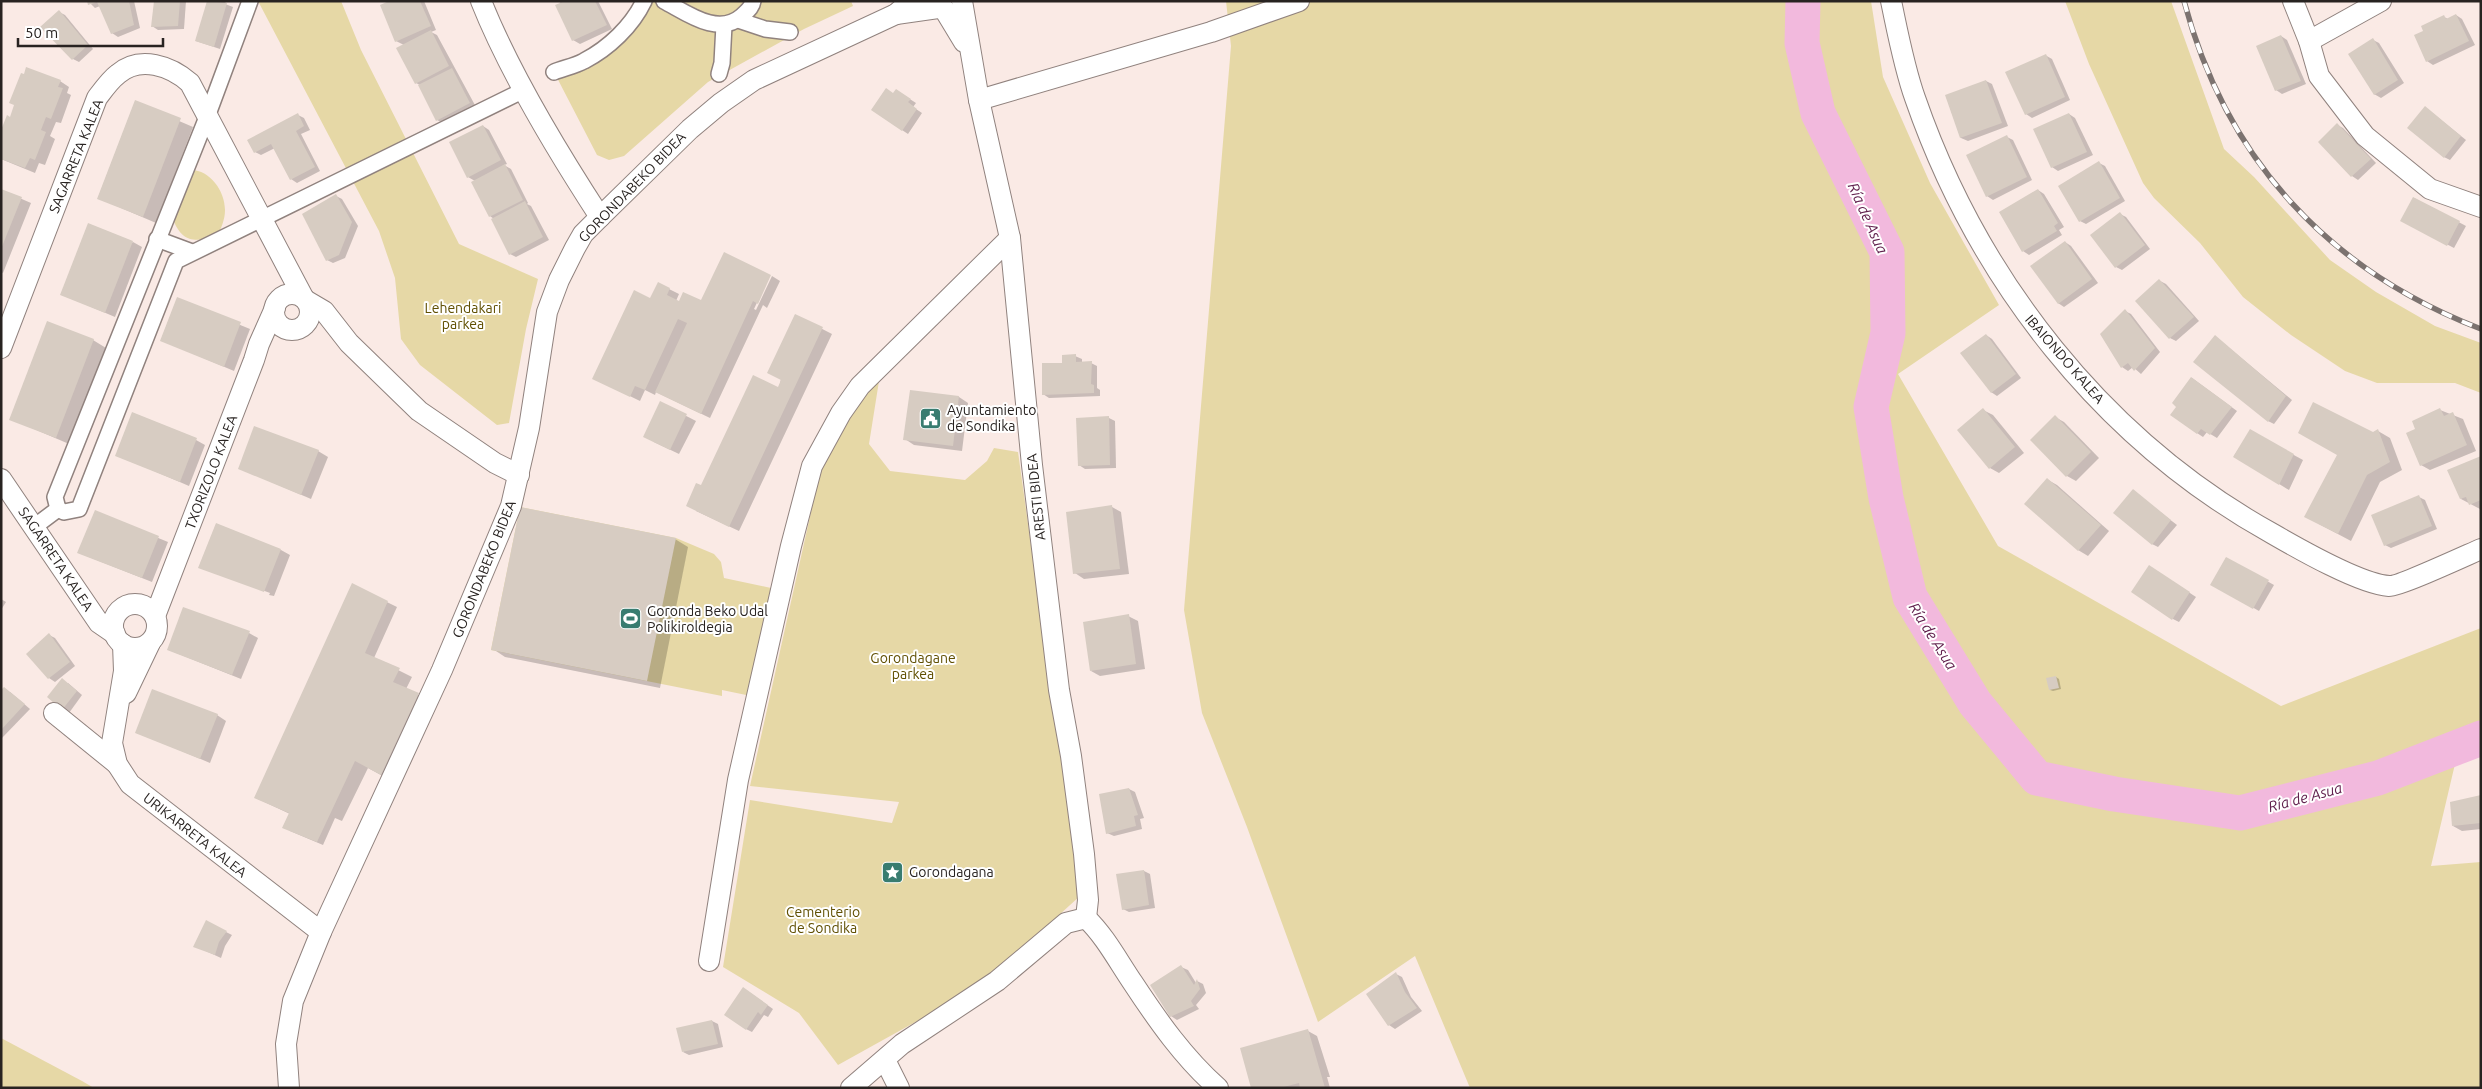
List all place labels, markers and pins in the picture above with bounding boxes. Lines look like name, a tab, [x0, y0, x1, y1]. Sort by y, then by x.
place label: Ayuntamiento de Sondika	[947, 402, 1036, 434]
public building icon: Ayuntamiento de Sondika	[919, 406, 943, 430]
place label: Goronda Beko Udal Polikiroldegia	[647, 603, 768, 635]
sports icon: Goronda Beko Udal Polikiroldegia	[619, 607, 643, 631]
place icon: Gorondagana	[881, 860, 905, 884]
place label: Gorondagana	[909, 864, 994, 880]

